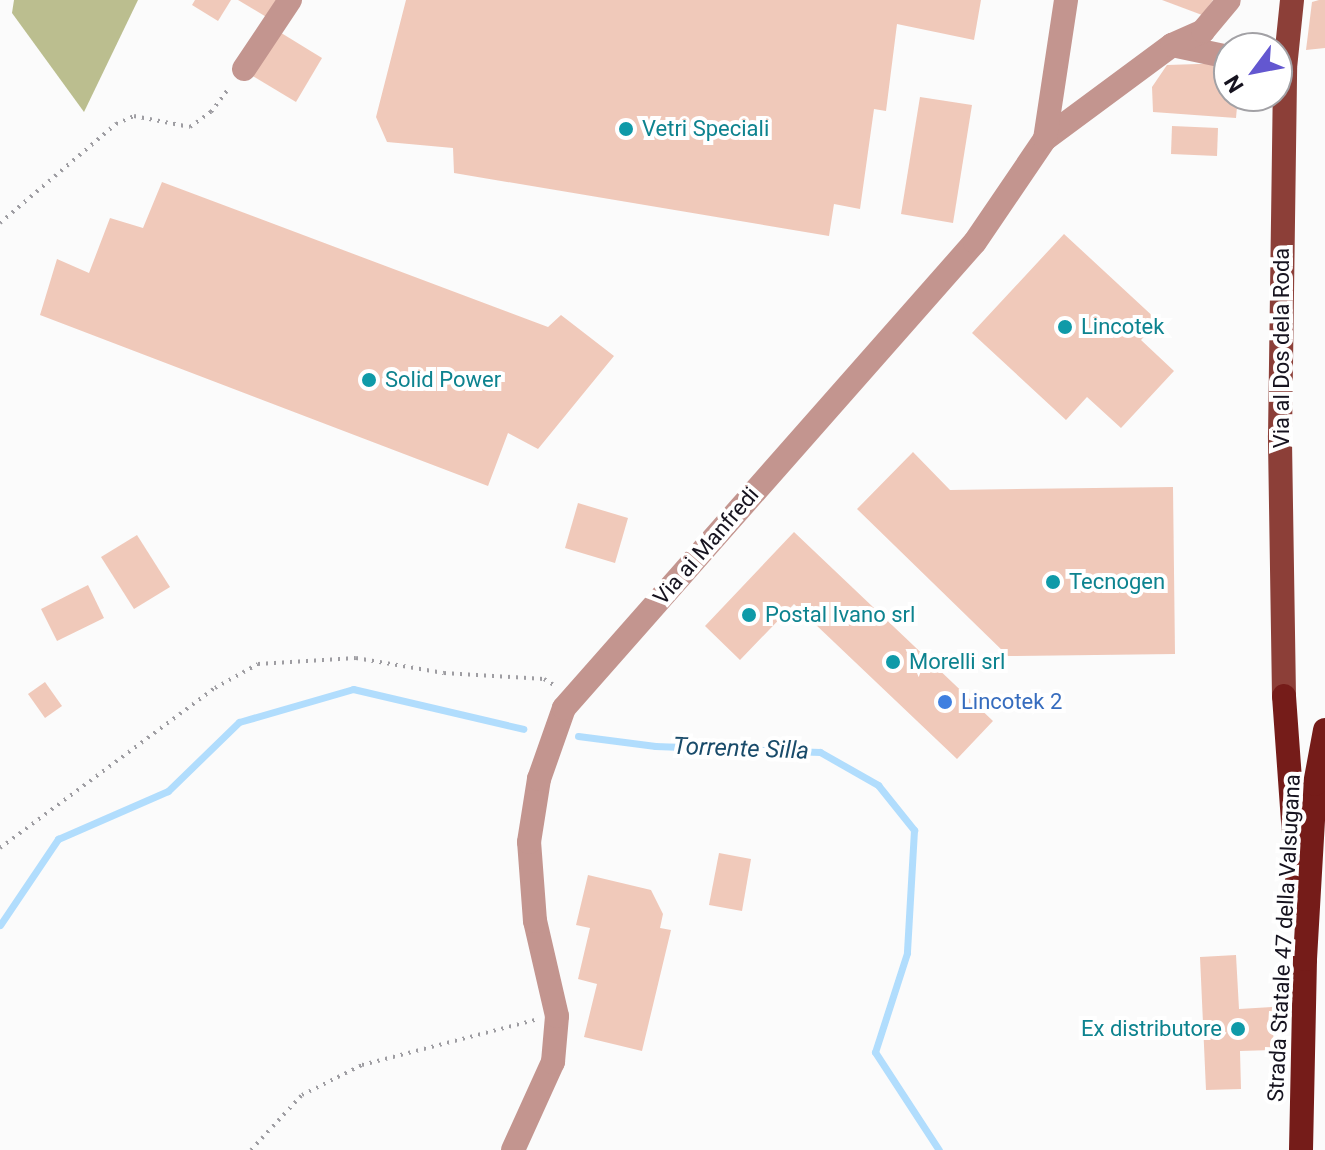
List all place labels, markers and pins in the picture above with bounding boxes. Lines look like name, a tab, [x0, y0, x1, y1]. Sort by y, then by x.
place label: Vetri Speciali	[642, 116, 769, 142]
marker: Vetri Speciali	[617, 120, 635, 138]
place label: Lincotek	[1081, 314, 1164, 340]
marker: Lincotek	[1056, 318, 1074, 336]
place label: Solid Power	[385, 367, 501, 393]
marker: Solid Power	[360, 371, 378, 389]
place label: Tecnogen	[1069, 569, 1165, 595]
marker: Tecnogen	[1044, 573, 1062, 591]
place label: Postal Ivano srl	[765, 602, 915, 628]
marker: Postal Ivano srl	[740, 606, 758, 624]
place label: Morelli srl	[909, 649, 1005, 675]
marker: Morelli srl	[884, 653, 902, 671]
place label: Lincotek 2	[961, 689, 1062, 715]
marker: Lincotek 2	[936, 693, 954, 711]
place label: Ex distributore	[1081, 1016, 1222, 1042]
marker: Ex distributore	[1229, 1020, 1247, 1038]

